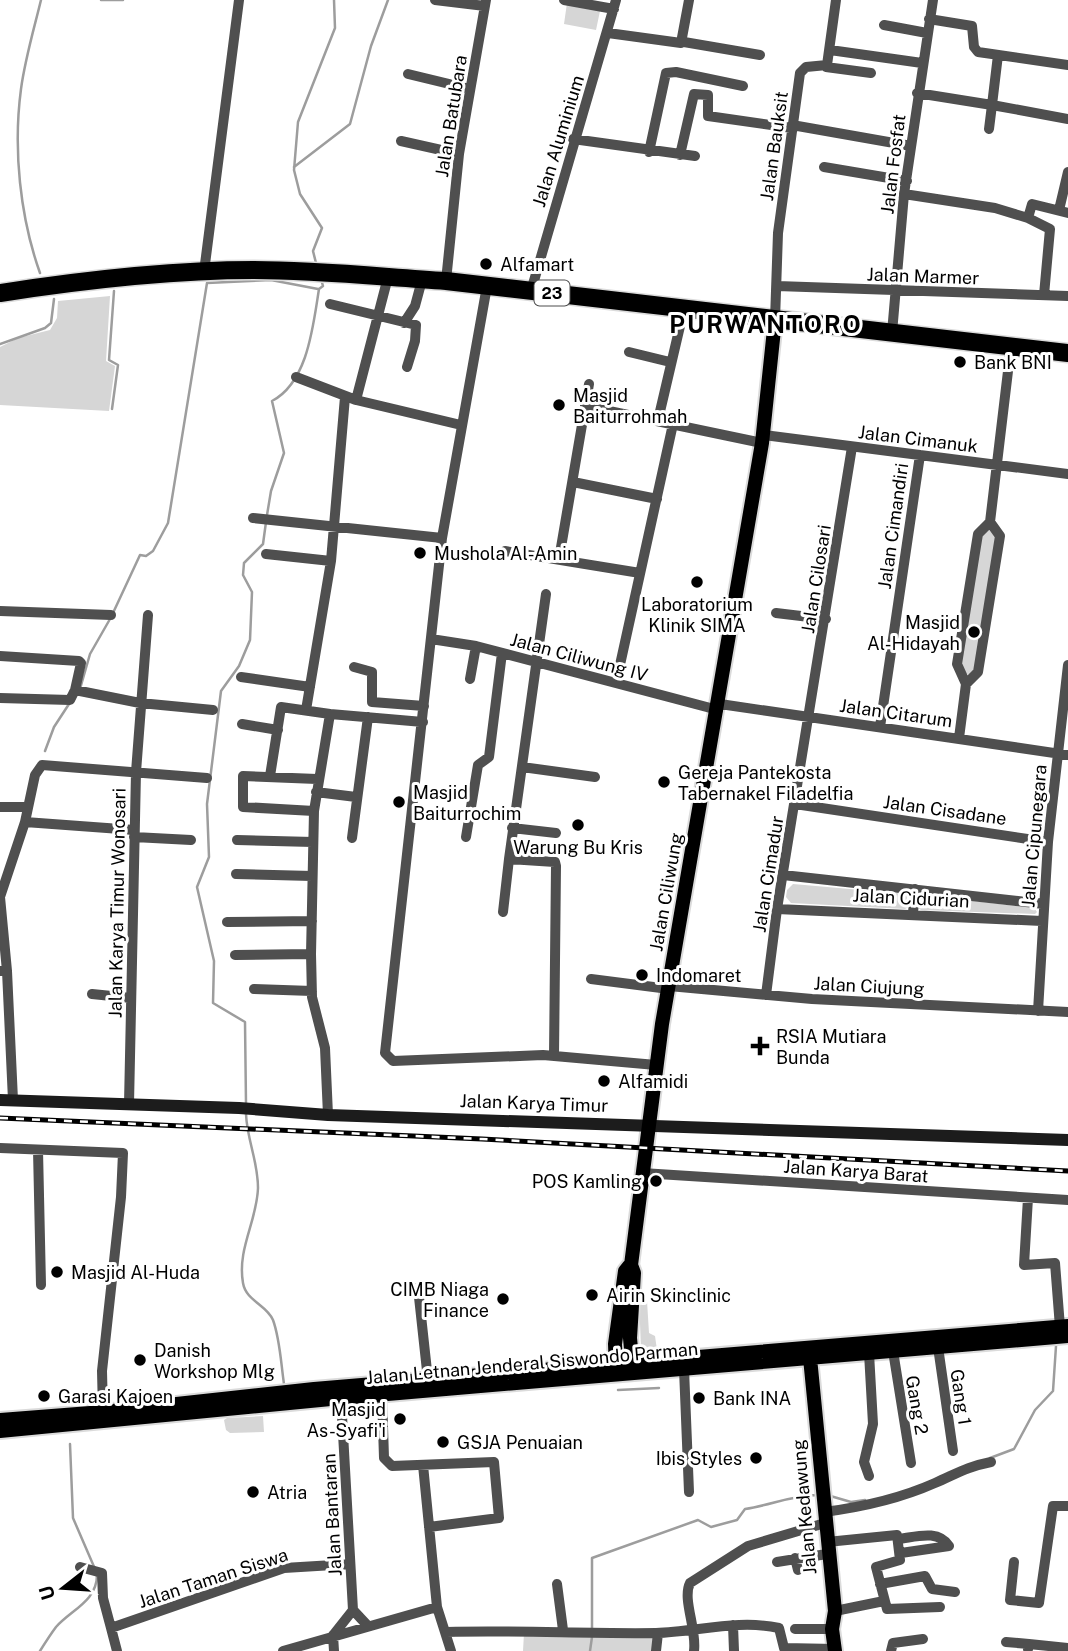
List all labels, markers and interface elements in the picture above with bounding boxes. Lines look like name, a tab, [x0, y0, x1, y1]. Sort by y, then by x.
street label: Jalan Batubara	[431, 53, 471, 179]
street label: Jalan Aluminium	[528, 73, 588, 209]
street label: Jalan Bauksit	[756, 90, 792, 202]
street label: Jalan Fosfat	[876, 113, 910, 215]
place label: Alfamart	[500, 254, 574, 275]
marker: Alfamart	[478, 256, 494, 272]
street label: Jalan Marmer	[866, 264, 980, 288]
road number: 23	[534, 280, 570, 306]
district label: PURWANTORO	[669, 310, 863, 338]
place label: Bank BNI	[974, 352, 1052, 373]
marker: Bank BNI	[952, 354, 968, 370]
place label: Masjid Baiturrohmah	[573, 385, 687, 427]
marker: Masjid Baiturrohmah	[551, 397, 567, 413]
street label: Jalan Cimanuk	[857, 421, 979, 457]
street label: Jalan Cimandiri	[874, 462, 912, 590]
street label: Jalan Cilosari	[797, 523, 835, 635]
place label: Mushola Al-Amin	[434, 543, 577, 564]
marker: Mushola Al-Amin	[412, 545, 428, 561]
marker: Laboratorium Klinik SIMA	[689, 574, 705, 590]
place label: Laboratorium Klinik SIMA	[641, 594, 753, 636]
place label: Masjid Al-Hidayah	[867, 612, 960, 654]
marker: Masjid Al-Hidayah	[966, 624, 982, 640]
street label: Jalan Ciliwung IV	[508, 629, 650, 685]
street label: Jalan Citarum	[838, 695, 954, 731]
place label: Gereja Pantekosta Tabernakel Filadelfia	[678, 762, 853, 804]
street label: Jalan Cipunegara	[1017, 764, 1051, 908]
marker: Gereja Pantekosta Tabernakel Filadelfia	[656, 774, 672, 790]
place label: Masjid Baiturrochim	[413, 782, 521, 824]
street label: Jalan Karya Timur Wonosari	[104, 788, 130, 1018]
street label: Jalan Cisadane	[882, 791, 1008, 829]
marker: Masjid Baiturrochim	[391, 794, 407, 810]
street label: Jalan Cimadur	[748, 814, 788, 934]
marker: Warung Bu Kris	[570, 817, 586, 833]
street label: Jalan Ciliwung	[645, 831, 687, 953]
place label: Warung Bu Kris	[513, 837, 643, 858]
street label: Jalan Cidurian	[852, 884, 970, 912]
place label: Indomaret	[656, 965, 742, 986]
marker: Indomaret	[634, 967, 650, 983]
street label: Jalan Ciujung	[813, 973, 925, 999]
place label: RSIA Mutiara Bunda	[776, 1026, 887, 1068]
marker: RSIA Mutiara Bunda	[750, 1036, 770, 1056]
place label: Alfamidi	[618, 1071, 688, 1092]
marker: Alfamidi	[596, 1073, 612, 1089]
street label: Jalan Karya Timur	[459, 1090, 609, 1116]
street label: Jalan Karya Barat	[783, 1155, 929, 1187]
place label: POS Kamling	[532, 1171, 642, 1192]
marker: POS Kamling	[648, 1173, 664, 1189]
place label: Masjid Al-Huda	[71, 1262, 200, 1283]
marker: Masjid Al-Huda	[49, 1264, 65, 1280]
place label: CIMB Niaga Finance	[390, 1279, 489, 1321]
place label: Airin Skinclinic	[606, 1285, 731, 1306]
marker: Airin Skinclinic	[584, 1287, 600, 1303]
marker: CIMB Niaga Finance	[495, 1291, 511, 1307]
street label: Jalan Letnan Jenderal Siswondo Parman	[365, 1338, 699, 1388]
place label: Danish Workshop Mlg	[154, 1340, 275, 1382]
marker: Danish Workshop Mlg	[132, 1352, 148, 1368]
street label: Gang 1	[946, 1367, 976, 1427]
street label: Gang 2	[901, 1374, 933, 1436]
place label: Garasi Kajoen	[58, 1386, 173, 1407]
marker: Garasi Kajoen	[36, 1388, 52, 1404]
place label: Bank INA	[713, 1388, 792, 1409]
marker: Bank INA	[691, 1390, 707, 1406]
place label: Masjid As-Syafi'i	[307, 1399, 386, 1441]
marker: Masjid As-Syafi'i	[392, 1411, 408, 1427]
place label: GSJA Penuaian	[457, 1432, 583, 1453]
marker: GSJA Penuaian	[435, 1434, 451, 1450]
street label: Jalan Kedawung	[788, 1439, 820, 1575]
place label: Ibis Styles	[656, 1448, 742, 1469]
marker: Ibis Styles	[748, 1450, 764, 1466]
street label: Jalan Bantaran	[318, 1453, 346, 1577]
place label: Atria	[267, 1482, 307, 1503]
marker: Atria	[245, 1484, 261, 1500]
street label: Jalan Taman Siswa	[135, 1544, 291, 1612]
north arrow	[28, 1553, 98, 1623]
text: U	[34, 1583, 59, 1603]

